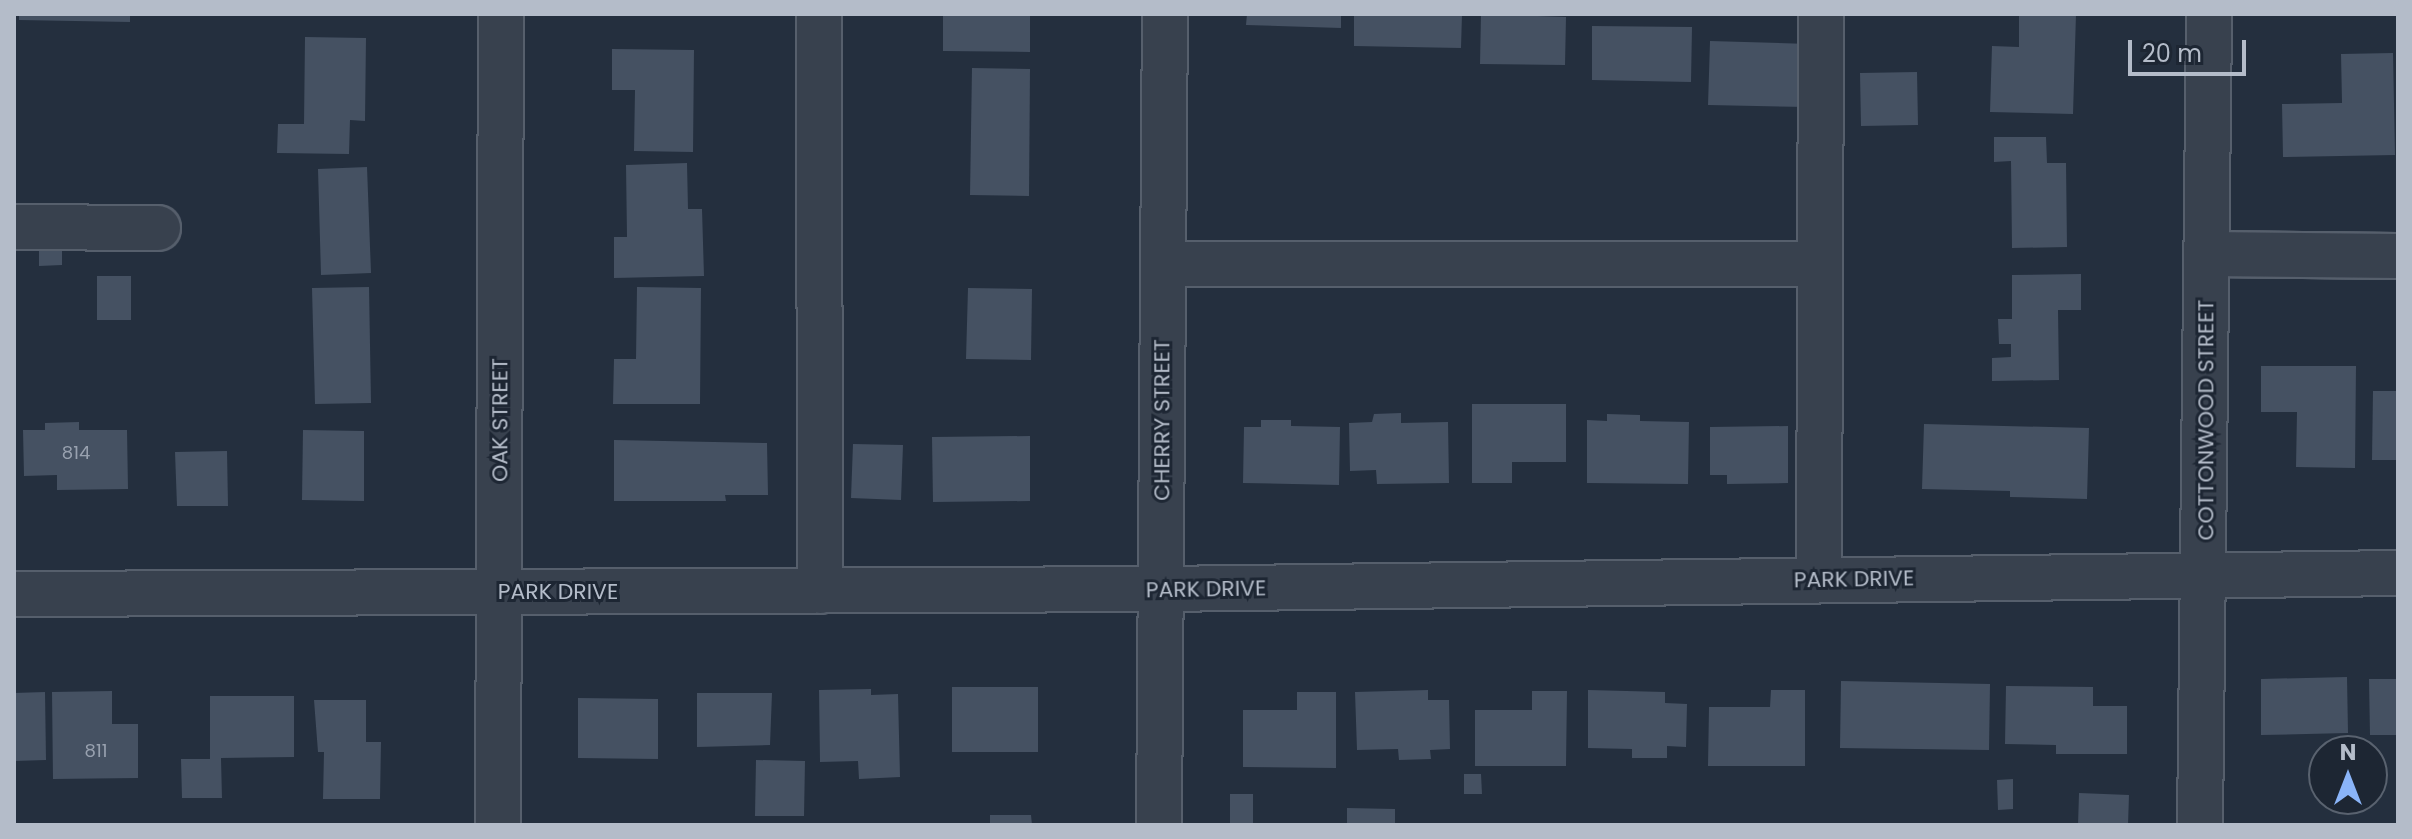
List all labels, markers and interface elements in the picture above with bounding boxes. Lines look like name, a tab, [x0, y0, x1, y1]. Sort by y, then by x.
scale bar	[2132, 24, 2250, 74]
text: 20 m	[2142, 37, 2202, 70]
street label: COTTONWOOD STREET	[2193, 300, 2219, 540]
street label: CHERRY STREET	[1149, 339, 1175, 501]
street label: OAK STREET	[487, 358, 513, 482]
house number: 814	[62, 442, 90, 464]
street label: PARK DRIVE	[1794, 565, 1914, 593]
street label: PARK DRIVE	[1146, 575, 1266, 603]
street label: PARK DRIVE	[498, 579, 618, 605]
north arrow	[2308, 735, 2388, 815]
text: N	[2340, 737, 2356, 768]
house number: 811	[85, 740, 107, 762]

